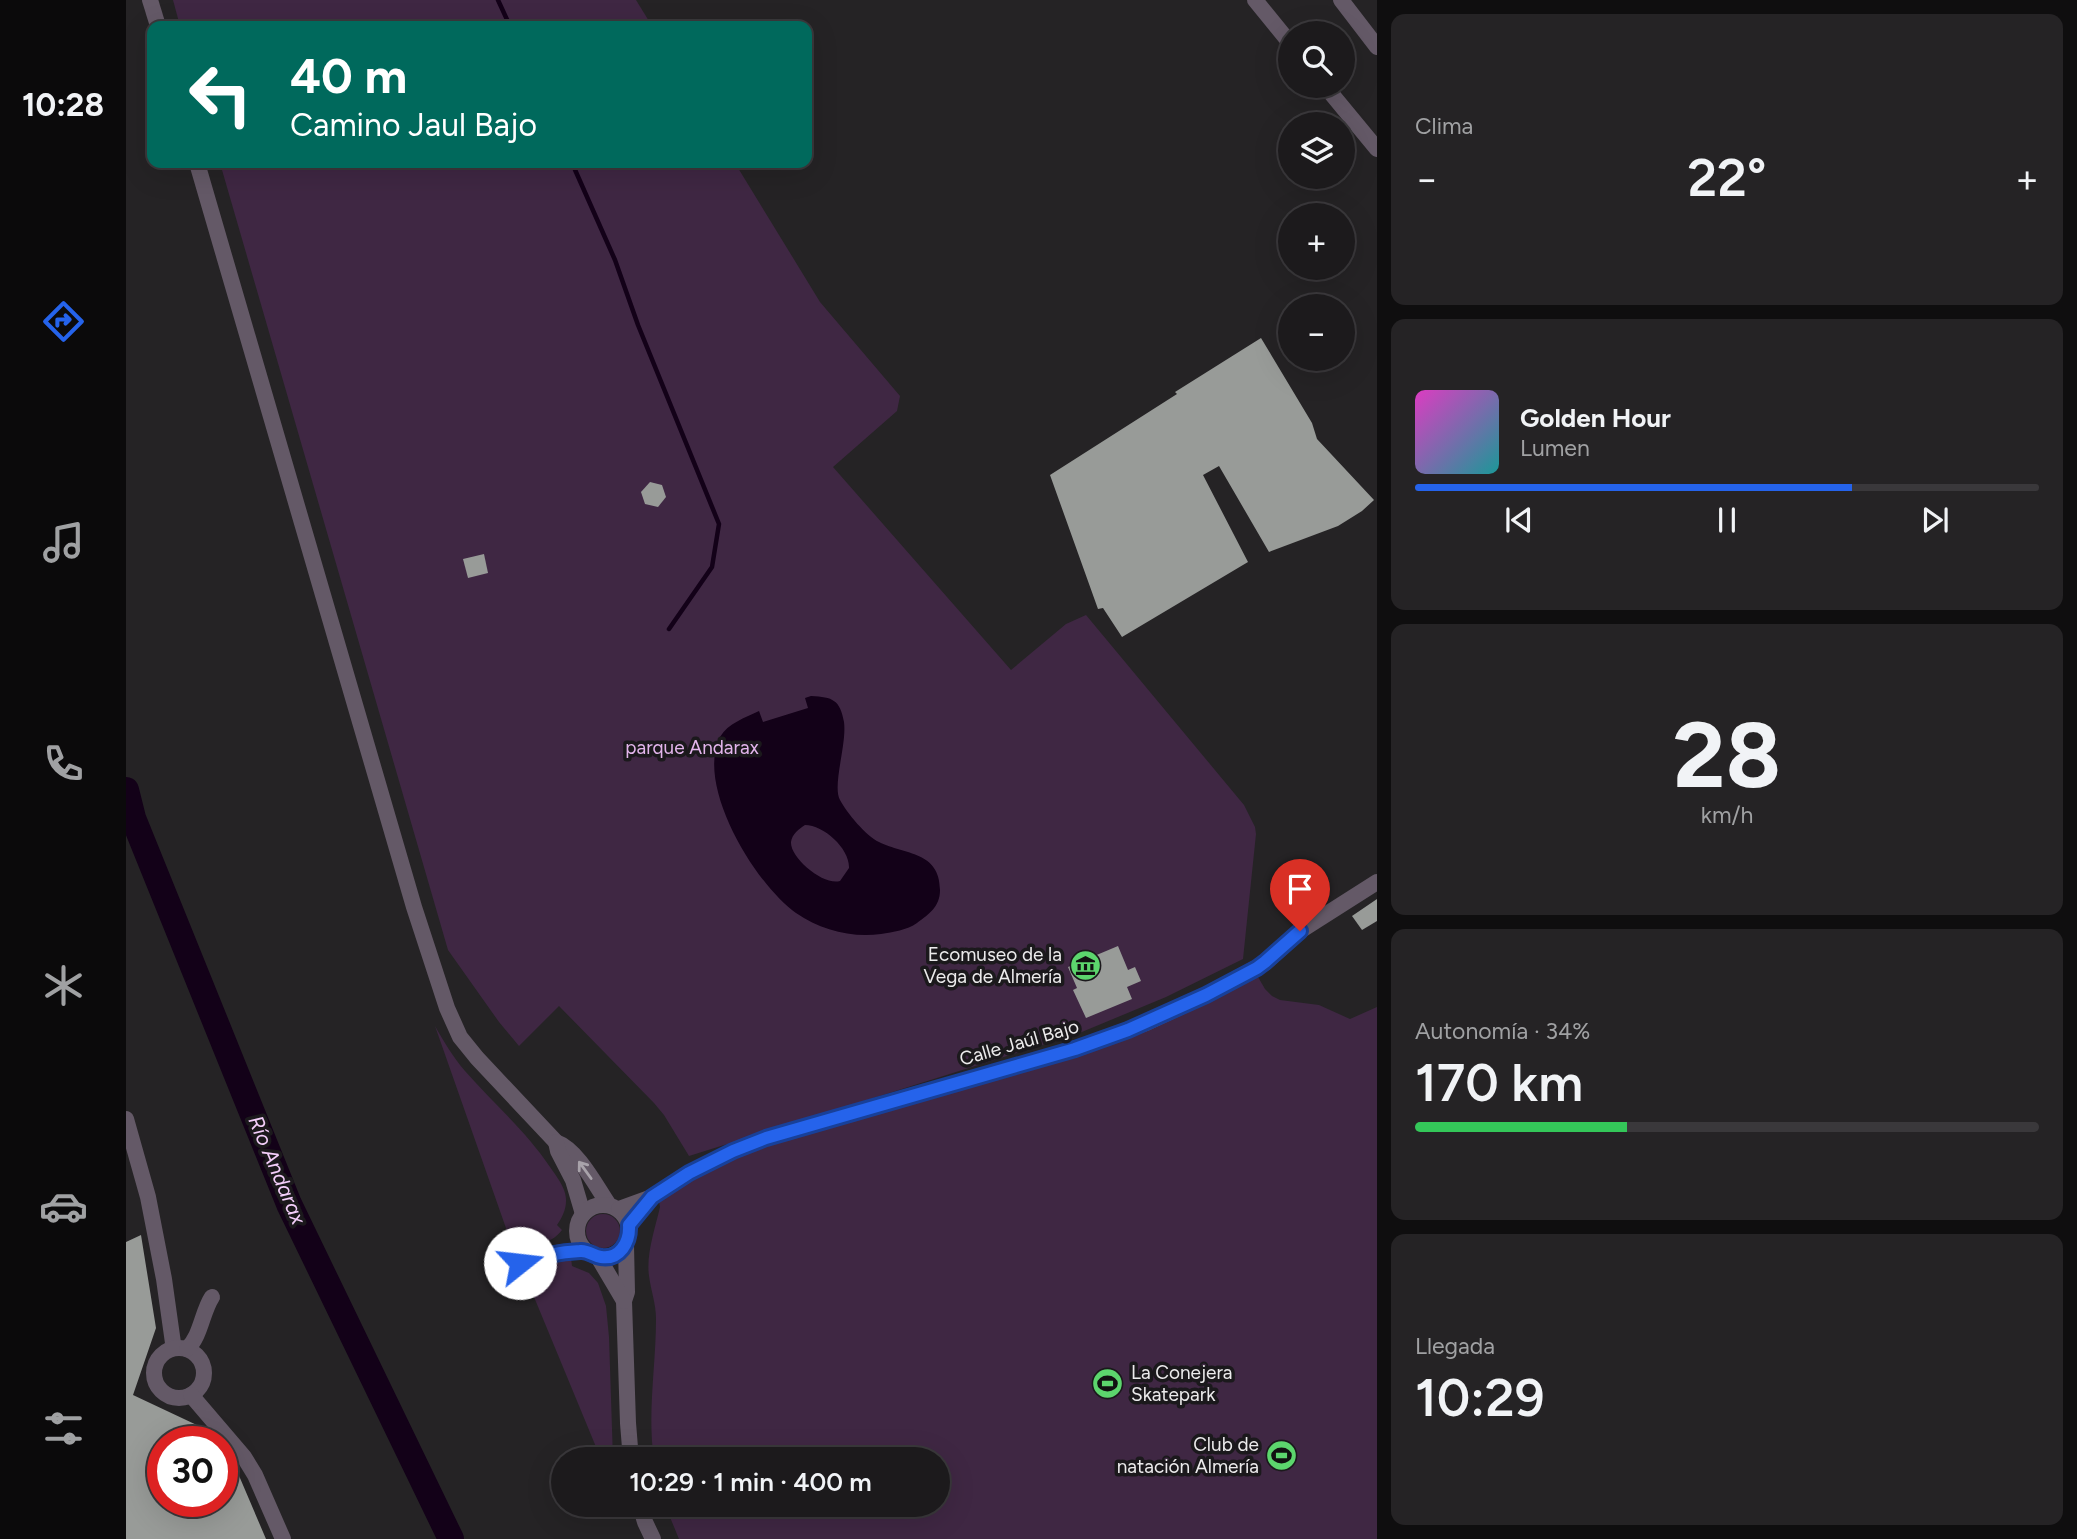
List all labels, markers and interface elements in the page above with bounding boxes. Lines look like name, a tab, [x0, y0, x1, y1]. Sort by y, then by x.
map controls	[1278, 21, 1355, 371]
button: search	[1278, 21, 1355, 98]
text: 40 m	[290, 46, 407, 105]
icon: left	[175, 49, 266, 140]
text: 10:28	[22, 86, 104, 124]
text: Camino Jaul Bajo	[290, 106, 537, 144]
button: layers	[1278, 112, 1355, 189]
text: Clima	[1415, 112, 1473, 140]
text: 22°	[1688, 147, 1766, 209]
text: −	[1415, 156, 1439, 202]
text: +	[2015, 156, 2039, 202]
button: +	[1278, 203, 1355, 280]
button: −	[1278, 294, 1355, 371]
icon: directions	[39, 297, 88, 346]
text: Golden Hour	[1520, 402, 1671, 434]
text: Lumen	[1520, 434, 1590, 462]
icon: previous	[1500, 501, 1538, 539]
icon: pause	[1708, 501, 1746, 539]
icon: next	[1916, 501, 1954, 539]
icon: music	[39, 518, 88, 567]
text: 28	[1673, 701, 1781, 810]
park label: parque Andarax	[625, 736, 759, 759]
icon: phone	[39, 739, 88, 788]
text: km/h	[1701, 801, 1753, 829]
pin	[1270, 859, 1330, 931]
icon: arrive	[1281, 870, 1319, 908]
place label: Ecomuseo de la Vega de Almería	[923, 943, 1062, 988]
museum icon: Ecomuseo de la Vega de Almería	[1068, 948, 1102, 982]
icon: climate	[39, 961, 88, 1010]
street label: Calle Jaúl Bajo	[957, 1014, 1082, 1071]
text: Autonomía · 34%	[1415, 1017, 1590, 1045]
text: 170 km	[1415, 1052, 1583, 1114]
water label: Río Andarax	[243, 1112, 312, 1229]
one-way arrow	[578, 1162, 593, 1180]
icon: car	[39, 1182, 88, 1231]
position arrow	[483, 1226, 557, 1300]
text: Llegada	[1415, 1332, 1495, 1360]
place label: La Conejera Skatepark	[1131, 1361, 1233, 1406]
sports icon: La Conejera Skatepark	[1091, 1366, 1125, 1400]
text: 10:29	[1415, 1367, 1545, 1429]
icon: filters	[39, 1404, 88, 1453]
speed limit sign: 30	[147, 1426, 238, 1517]
place label: Club de natación Almería	[1117, 1433, 1259, 1478]
sports icon: Club de natación Almería	[1265, 1438, 1299, 1472]
text: 10:29 · 1 min · 400 m	[629, 1466, 872, 1498]

